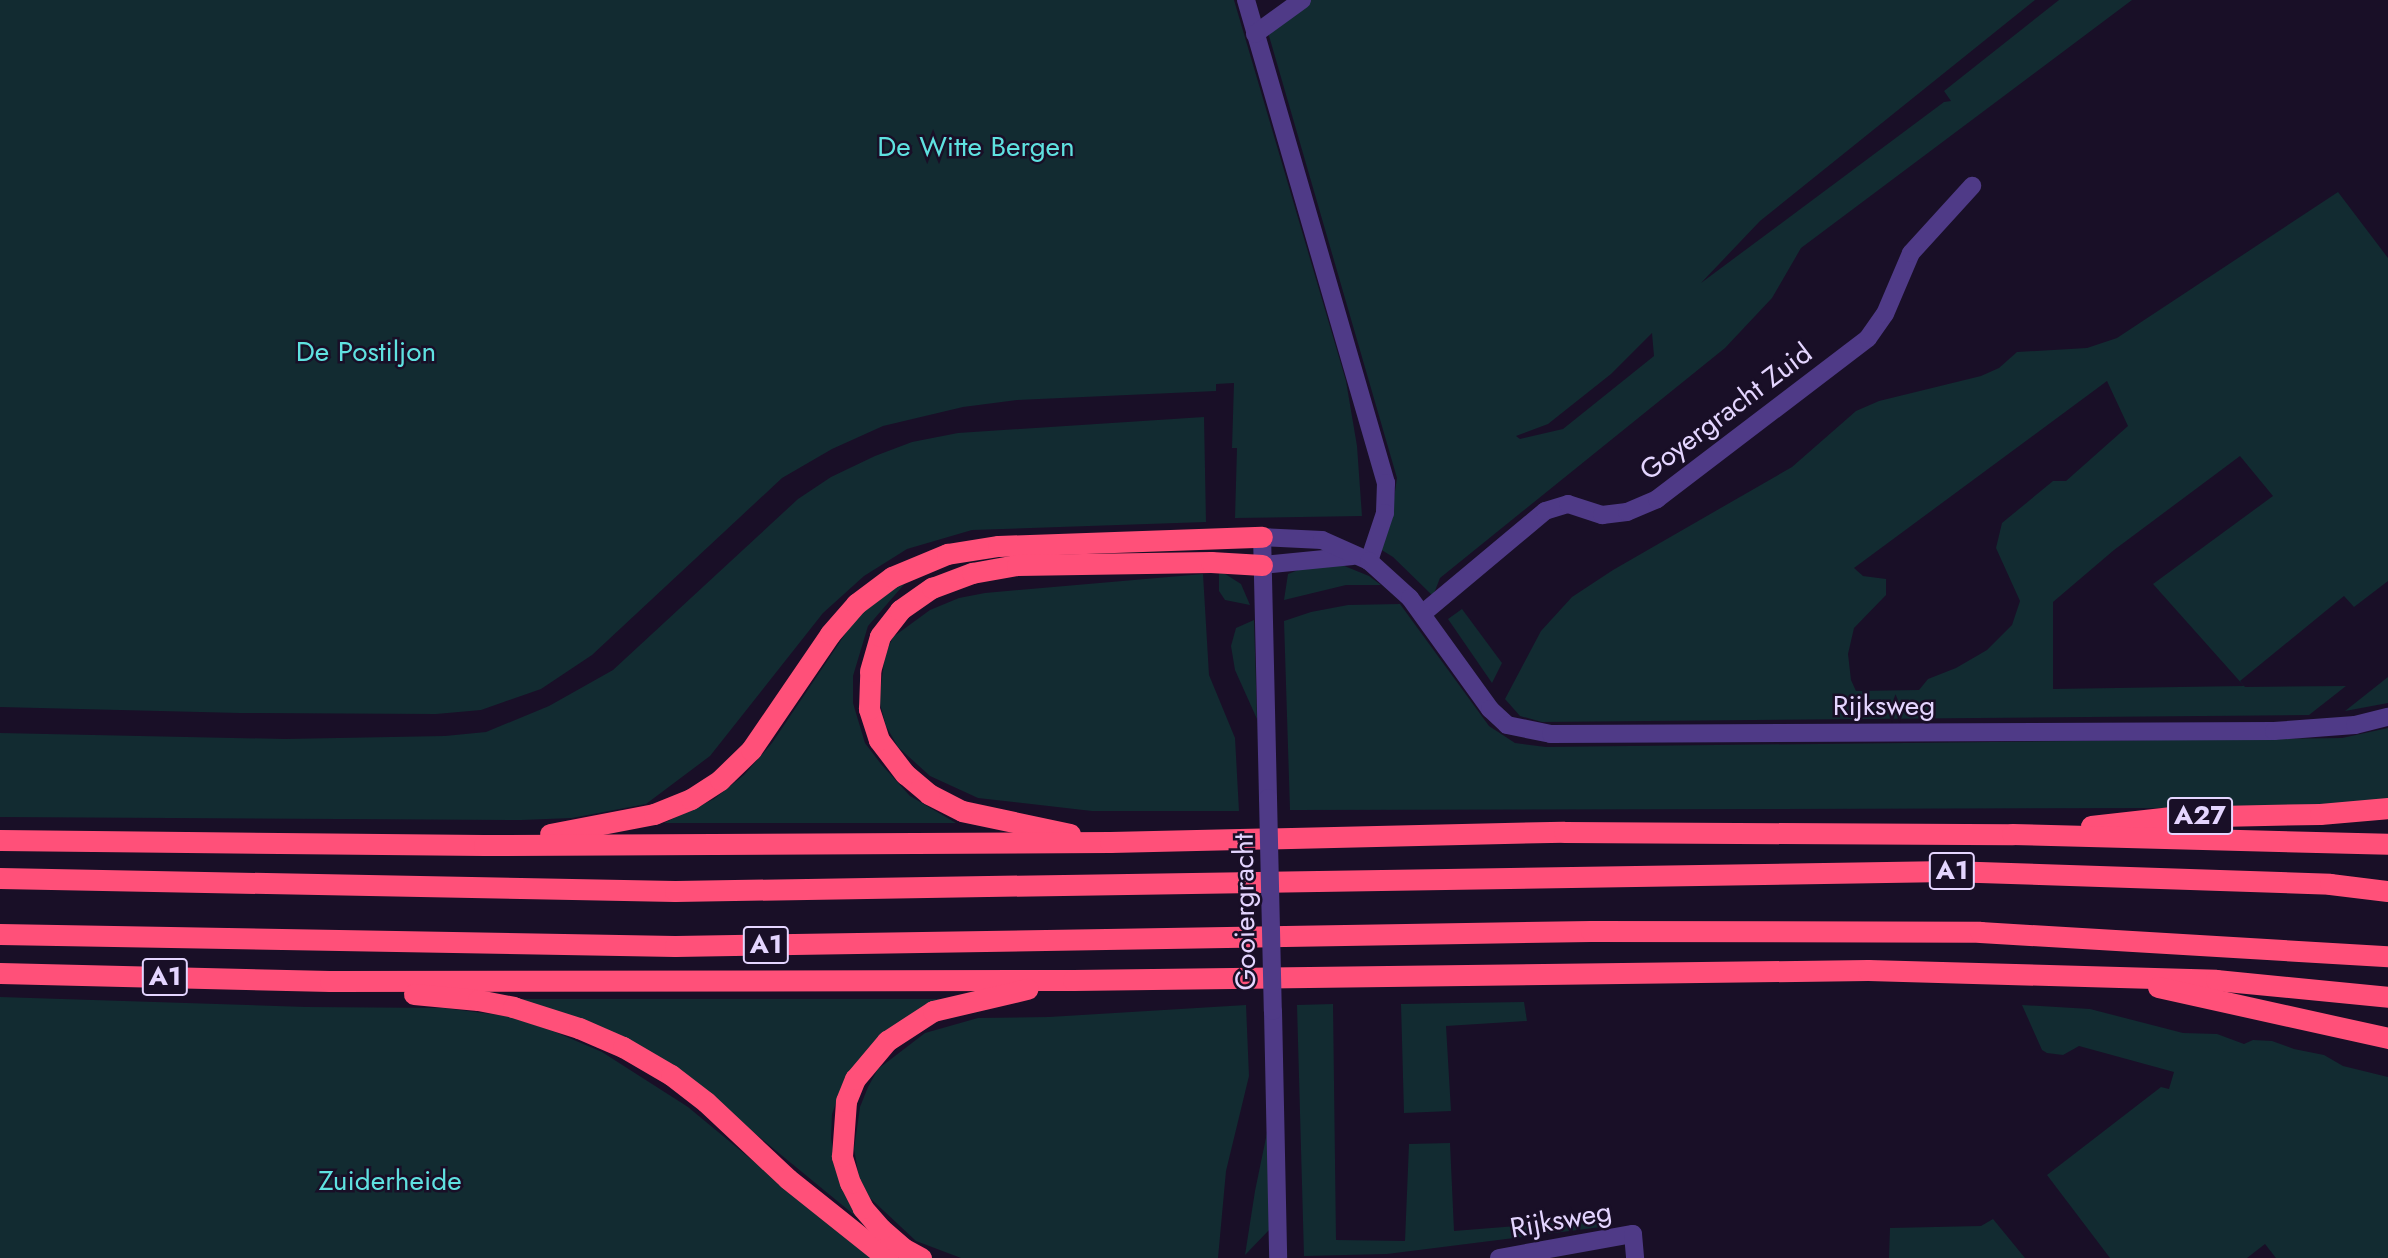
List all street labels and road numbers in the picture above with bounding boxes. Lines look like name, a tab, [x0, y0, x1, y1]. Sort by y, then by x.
street label: Goyergracht Zuid	[1633, 336, 1819, 488]
street label: Rijksweg	[1833, 689, 1935, 723]
road number: A27	[2167, 794, 2233, 838]
street label: Gooiergracht	[1227, 833, 1263, 991]
road number: A1	[1927, 848, 1976, 894]
road number: A1	[742, 922, 790, 968]
road number: A1	[140, 954, 190, 1000]
street label: Rijksweg	[1508, 1195, 1614, 1245]

